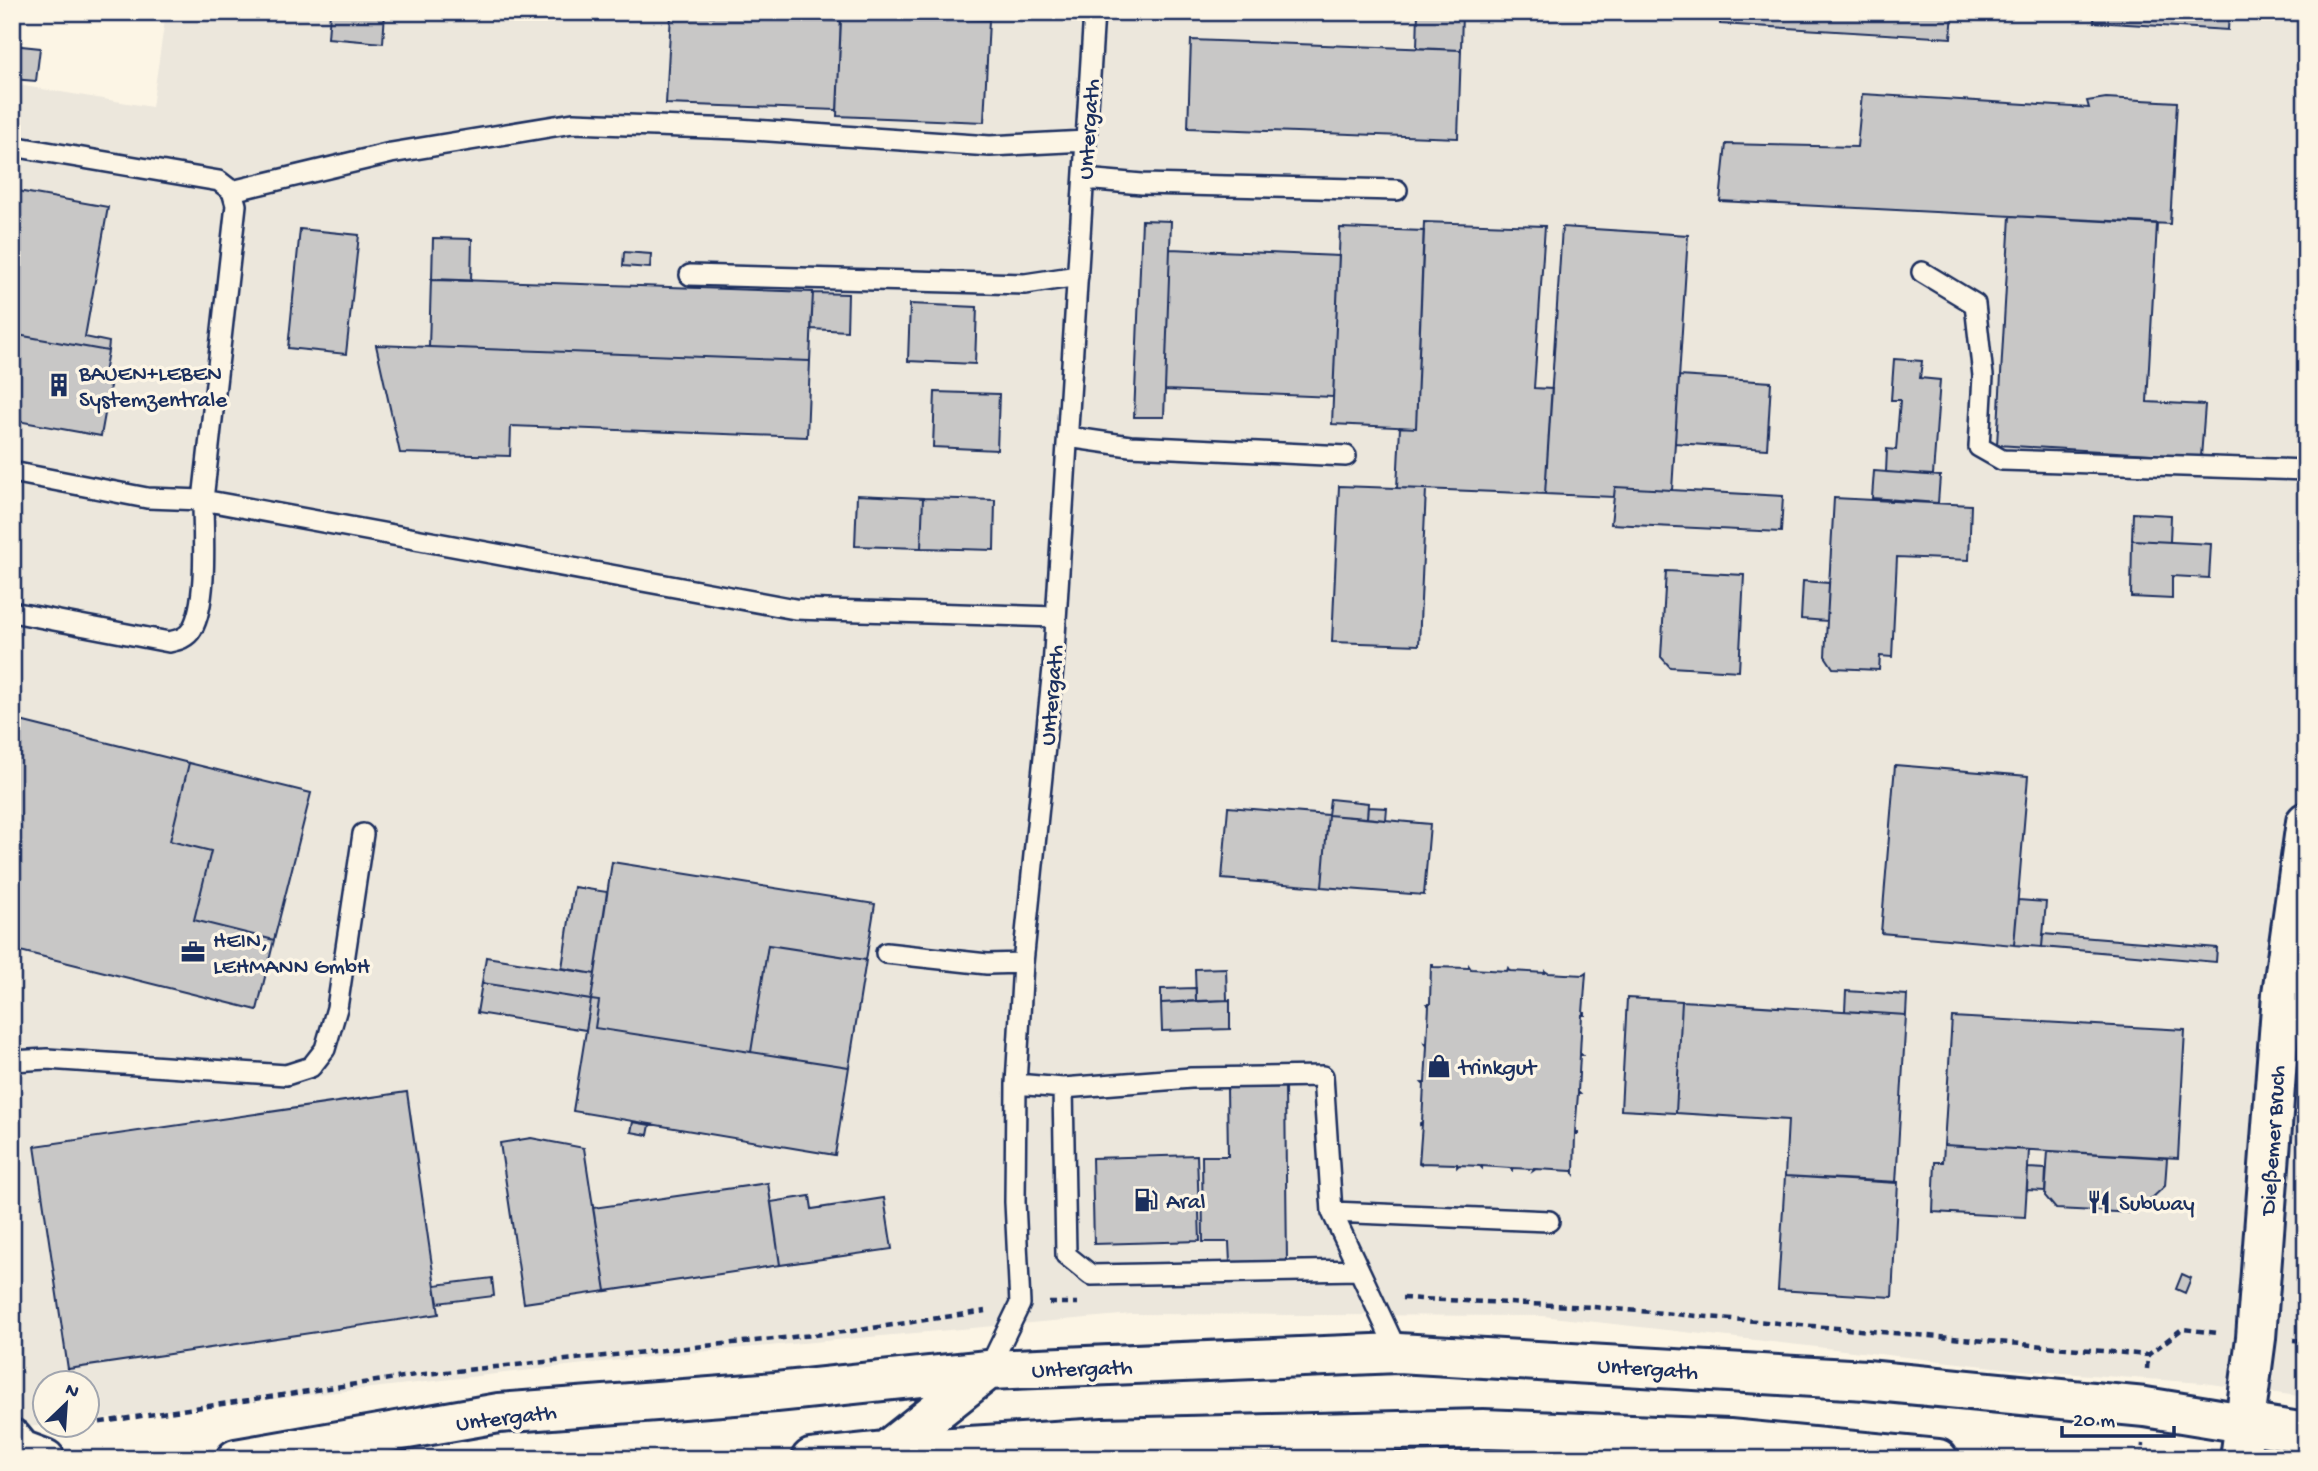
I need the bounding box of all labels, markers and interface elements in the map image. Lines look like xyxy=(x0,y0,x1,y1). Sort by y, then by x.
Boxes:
street label: Untergath xyxy=(1073,78,1107,181)
place label: BAUEN+LEBEN Systemzentrale xyxy=(78,362,228,415)
building icon: BAUEN+LEBEN Systemzentrale xyxy=(45,371,73,399)
street label: Untergath xyxy=(1036,644,1071,747)
place label: HEIN, LEHMANN GmbH xyxy=(213,929,371,982)
office icon: HEIN, LEHMANN GmbH xyxy=(179,938,207,966)
shop icon: trinkgut xyxy=(1425,1052,1453,1080)
place label: trinkgut xyxy=(1457,1056,1538,1083)
street label: Dießemer Bruch xyxy=(2256,1064,2293,1218)
fuel station icon: Aral xyxy=(1132,1186,1160,1214)
restaurant icon: Subway xyxy=(2085,1188,2113,1216)
place label: Aral xyxy=(1166,1190,1206,1217)
place label: Subway xyxy=(2119,1192,2195,1219)
street label: Untergath xyxy=(1596,1353,1699,1387)
street label: Untergath xyxy=(1031,1355,1133,1386)
north arrow xyxy=(32,1370,102,1440)
text: N xyxy=(61,1379,82,1405)
scale bar xyxy=(2062,1394,2174,1438)
street label: Untergath xyxy=(455,1400,558,1439)
text: 20 m xyxy=(2073,1410,2115,1435)

